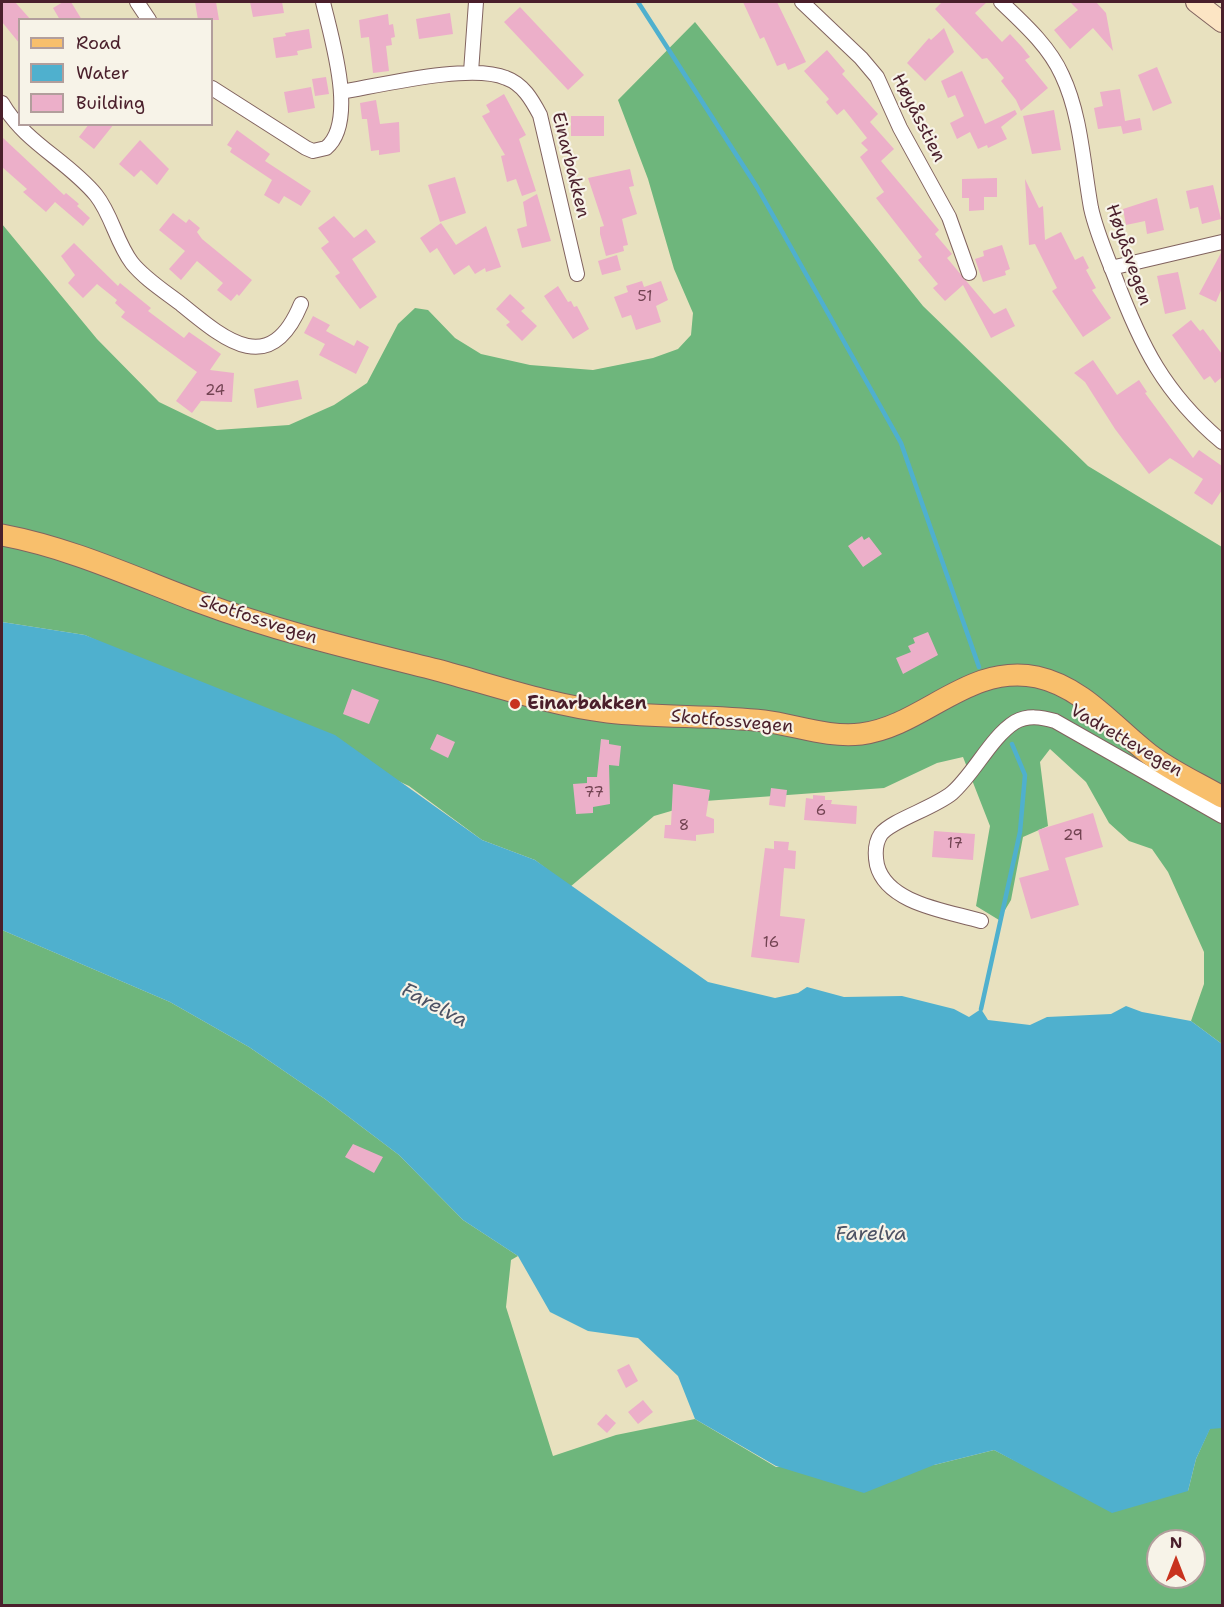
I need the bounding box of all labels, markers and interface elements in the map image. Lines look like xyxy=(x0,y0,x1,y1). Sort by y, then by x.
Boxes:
legend xyxy=(18,18,213,126)
text: Road xyxy=(76,31,121,55)
text: Water xyxy=(76,61,129,85)
street label: Høyåsstien xyxy=(887,70,949,166)
text: Building xyxy=(76,91,145,115)
street label: Einarbakken xyxy=(546,110,594,220)
street label: Høyåsvegen xyxy=(1101,202,1155,308)
house number: 51 xyxy=(638,288,652,306)
house number: 24 xyxy=(205,382,225,400)
street label: Skotfossvegen xyxy=(196,591,320,649)
place label: Einarbakken xyxy=(527,693,647,715)
marker: Einarbakken xyxy=(508,697,522,711)
street label: Vadrettevegen xyxy=(1066,700,1186,782)
street label: Skotfossvegen xyxy=(670,706,794,738)
house number: 77 xyxy=(584,784,604,802)
house number: 6 xyxy=(816,802,826,820)
house number: 8 xyxy=(679,817,689,835)
house number: 29 xyxy=(1063,827,1083,845)
house number: 17 xyxy=(947,835,963,853)
house number: 16 xyxy=(763,934,779,952)
water label: Farelva xyxy=(397,979,471,1033)
water label: Farelva xyxy=(835,1223,907,1247)
north arrow xyxy=(1146,1529,1206,1589)
text: N xyxy=(1170,1532,1182,1553)

